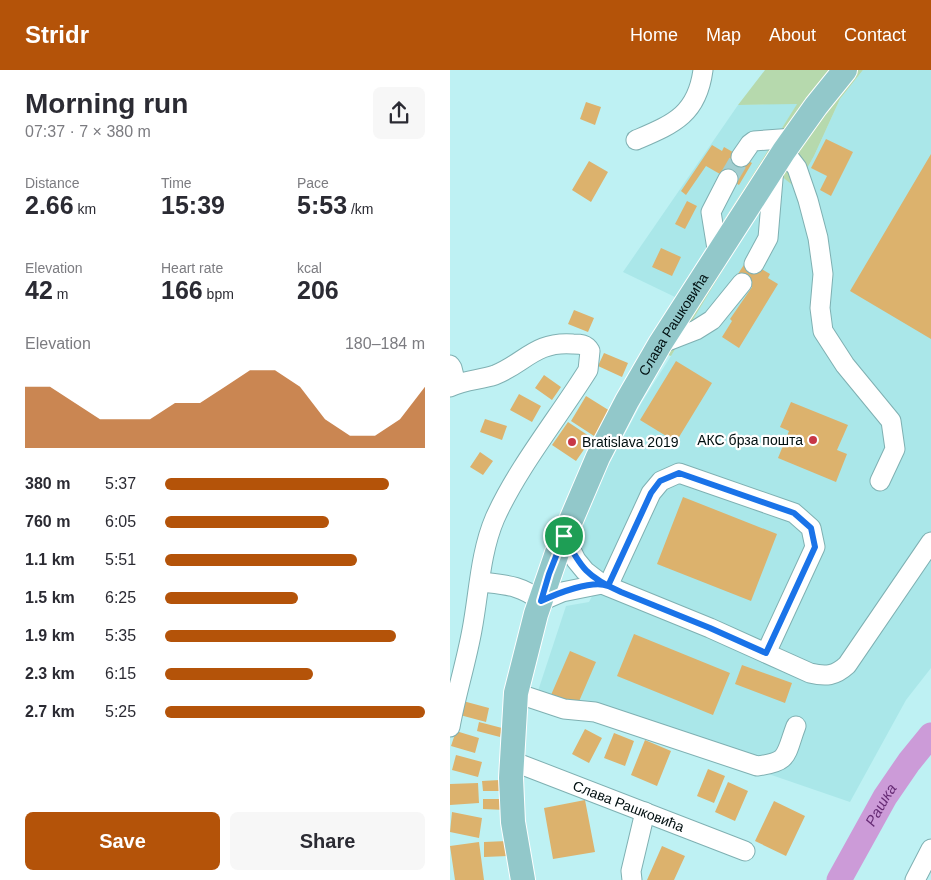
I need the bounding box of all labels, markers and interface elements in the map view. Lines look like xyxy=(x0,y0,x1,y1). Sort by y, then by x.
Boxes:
text: Stridr xyxy=(25,21,89,48)
text: Home xyxy=(630,25,678,45)
text: Map xyxy=(706,25,741,45)
text: About xyxy=(769,25,816,45)
text: Contact xyxy=(844,25,906,45)
button: share xyxy=(373,87,425,139)
text: Morning run xyxy=(25,88,188,119)
text: 07:37 · 7 × 380 m xyxy=(25,123,151,140)
text: Distance xyxy=(25,175,79,191)
text: Time xyxy=(161,175,192,191)
text: Pace xyxy=(297,175,329,191)
text: 2.66 xyxy=(25,191,74,219)
text: 15:39 xyxy=(161,191,225,219)
text: 5:53 xyxy=(297,191,347,219)
text: km xyxy=(74,201,96,217)
text: /km xyxy=(347,201,374,217)
text: Elevation xyxy=(25,260,83,276)
text: Heart rate xyxy=(161,260,223,276)
text: kcal xyxy=(297,260,322,276)
street label: Слава Рашковића xyxy=(635,270,711,379)
text: 42 xyxy=(25,276,53,304)
text: 166 xyxy=(161,276,203,304)
text: 206 xyxy=(297,276,339,304)
text: m xyxy=(53,286,68,302)
text: bpm xyxy=(203,286,234,302)
text: Elevation xyxy=(25,335,91,352)
text: 180–184 m xyxy=(345,335,425,352)
place label: АКС брза пошта xyxy=(697,432,803,448)
place label: Bratislava 2019 xyxy=(582,434,679,450)
marker: АКС брза пошта xyxy=(807,434,819,446)
marker: Bratislava 2019 xyxy=(566,436,578,448)
text: 380 m xyxy=(25,475,70,492)
text: 5:37 xyxy=(105,475,136,492)
text: 760 m xyxy=(25,513,70,530)
text: 6:05 xyxy=(105,513,136,530)
pin xyxy=(543,515,585,557)
icon: arrive xyxy=(550,522,578,550)
text: 1.1 km xyxy=(25,551,75,568)
text: 5:51 xyxy=(105,551,136,568)
text: 1.5 km xyxy=(25,589,75,606)
text: 6:25 xyxy=(105,589,136,606)
text: 1.9 km xyxy=(25,627,75,644)
text: 5:35 xyxy=(105,627,136,644)
text: 2.3 km xyxy=(25,665,75,682)
text: 6:15 xyxy=(105,665,136,682)
text: 2.7 km xyxy=(25,703,75,720)
text: 5:25 xyxy=(105,703,136,720)
street label: Слава Рашковића xyxy=(571,777,687,835)
water label: Рашка xyxy=(862,780,900,829)
button: Save xyxy=(25,812,220,870)
button: Share xyxy=(230,812,425,870)

